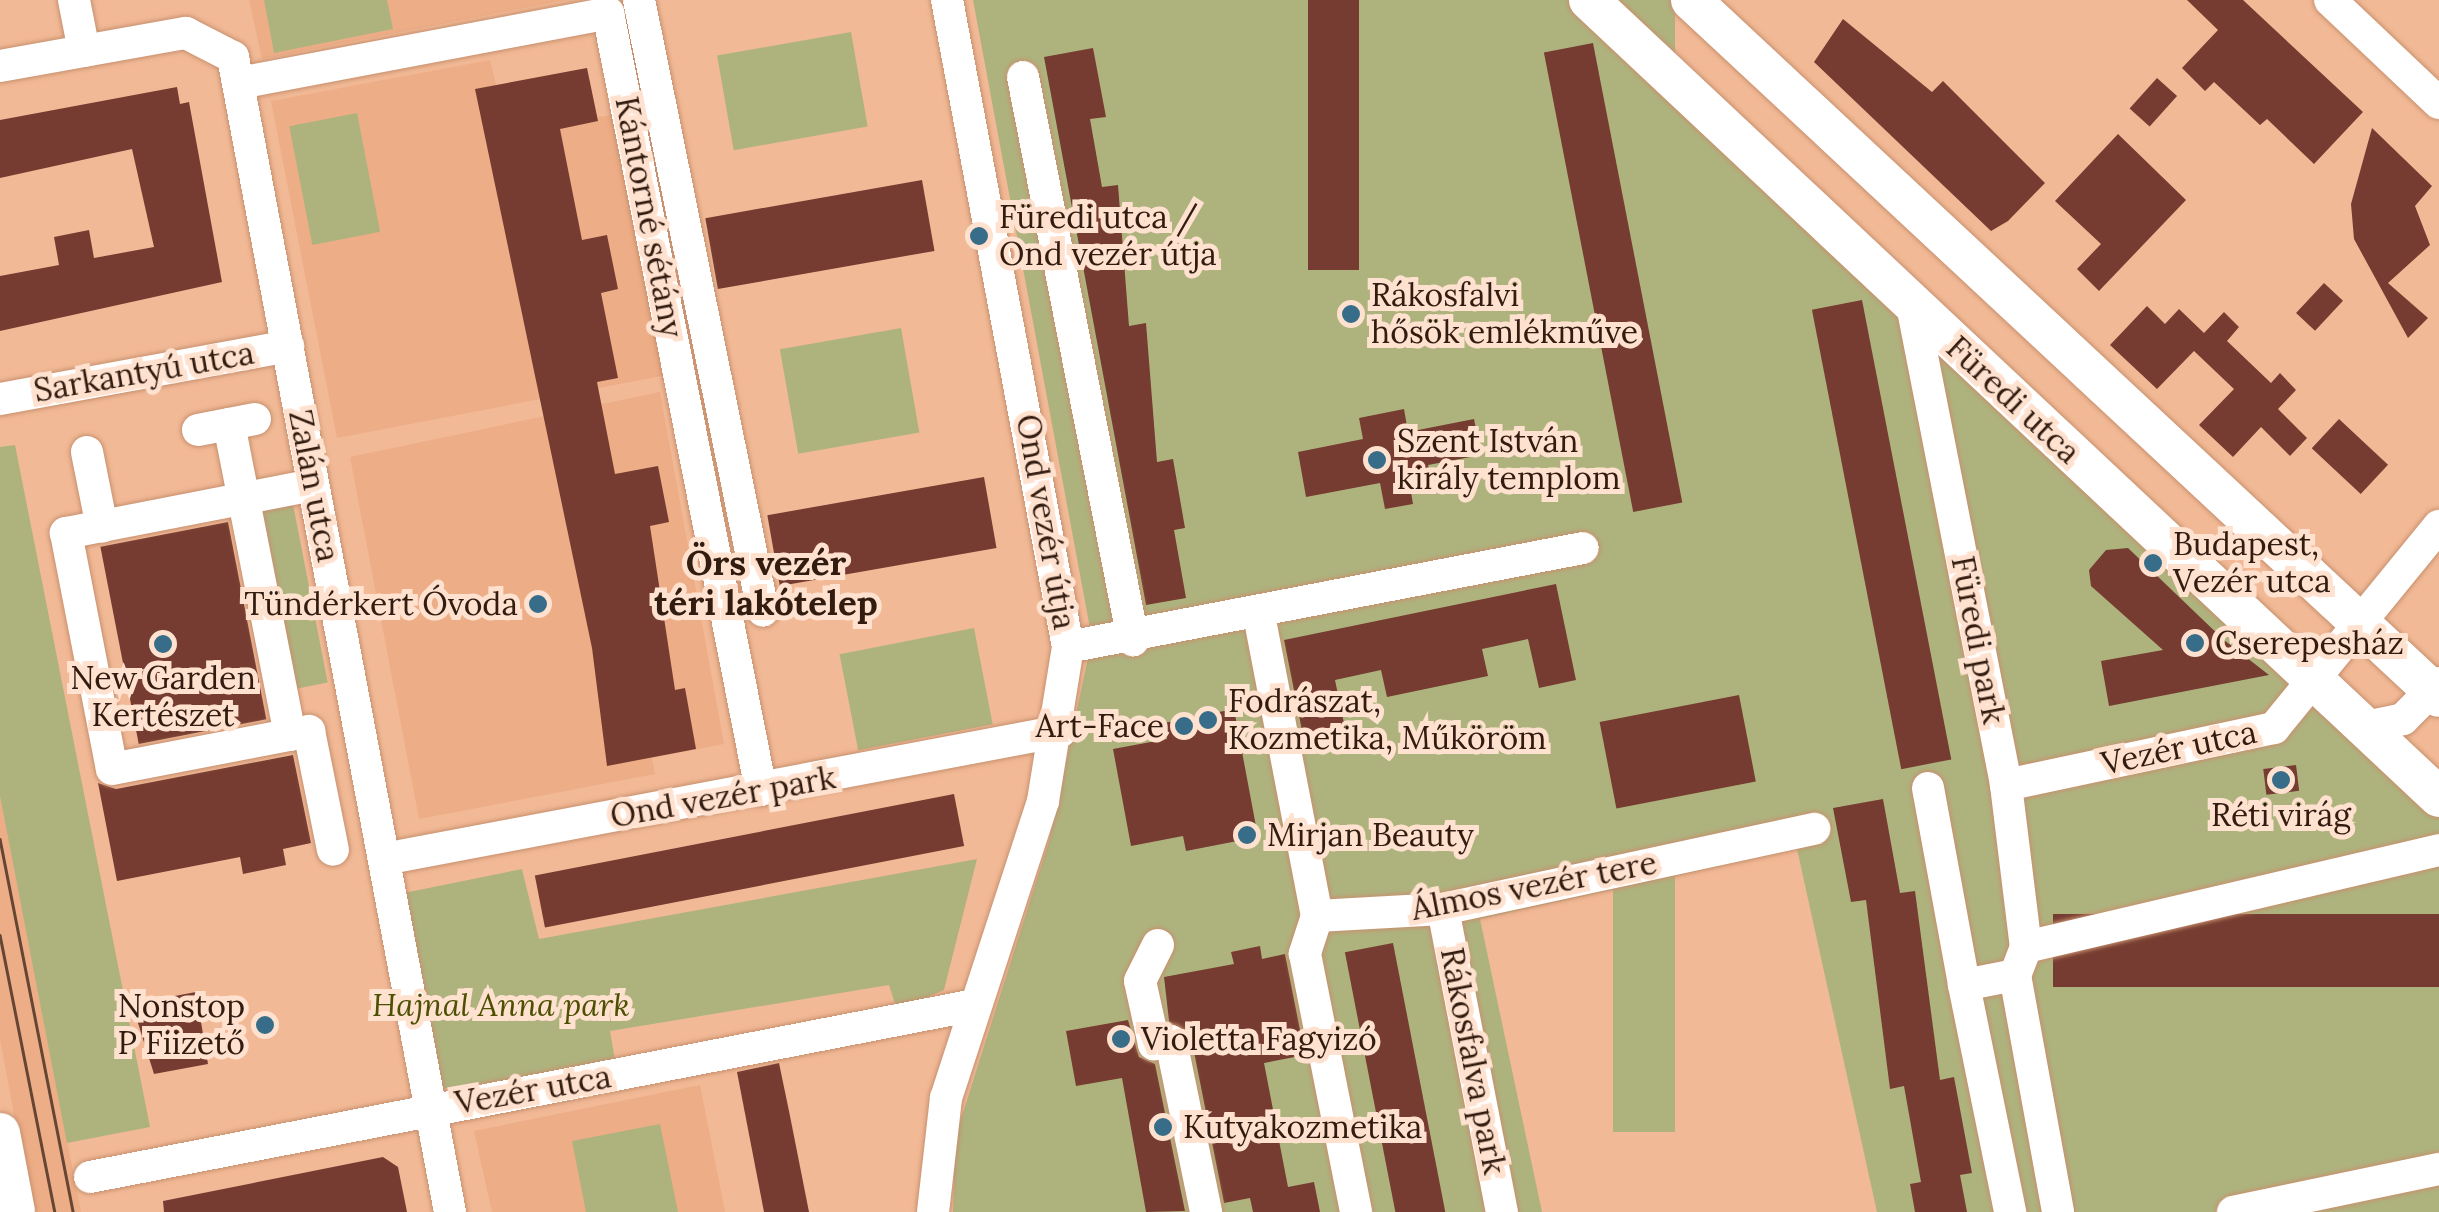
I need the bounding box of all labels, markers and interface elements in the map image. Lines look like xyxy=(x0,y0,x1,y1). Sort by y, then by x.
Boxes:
street label: Kántorné sétány xyxy=(607,93,691,341)
place label: Füredi utca / Ond vezér útja xyxy=(999,199,1217,274)
marker: Füredi utca / Ond vezér útja xyxy=(968,225,990,247)
place label: Rákosfalvi hősök emlékműve xyxy=(1371,277,1638,352)
marker: Rákosfalvi hősök emlékműve xyxy=(1340,303,1362,325)
street label: Füredi utca xyxy=(1938,328,2088,472)
street label: Sarkantyú utca xyxy=(31,334,257,410)
street label: Zalán utca xyxy=(280,407,348,565)
street label: Ond vezér útja xyxy=(1008,411,1084,633)
place label: Szent István király templom xyxy=(1397,423,1621,498)
marker: Szent István király templom xyxy=(1366,449,1388,471)
place label: Budapest, Vezér utca xyxy=(2173,526,2331,601)
district label: Örs vezér téri lakótelep xyxy=(654,542,878,624)
marker: Budapest, Vezér utca xyxy=(2142,552,2164,574)
street label: Füredi park xyxy=(1943,553,2013,727)
place label: Tündérkert Óvoda xyxy=(244,585,518,623)
marker: Tündérkert Óvoda xyxy=(527,593,549,615)
place label: Cserepesház xyxy=(2215,624,2404,662)
marker: Cserepesház xyxy=(2184,632,2206,654)
marker: New Garden Kertészet xyxy=(152,633,174,655)
place label: New Garden Kertészet xyxy=(70,660,256,735)
place label: Fodrászat, Kozmetika, Műköröm xyxy=(1228,683,1547,758)
place label: Art-Face xyxy=(1035,707,1164,745)
marker: Fodrászat, Kozmetika, Műköröm xyxy=(1197,709,1219,731)
street label: Vezér utca xyxy=(2098,713,2260,783)
marker: Art-Face xyxy=(1173,715,1195,737)
street label: Ond vezér park xyxy=(607,758,839,836)
marker: Réti virág xyxy=(2270,769,2292,791)
place label: Réti virág xyxy=(2211,796,2351,834)
place label: Mirjan Beauty xyxy=(1267,816,1474,854)
marker: Mirjan Beauty xyxy=(1236,824,1258,846)
street label: Álmos vezér tere xyxy=(1408,843,1660,929)
street label: Rákosfalva park xyxy=(1432,944,1514,1178)
park label: Hajnal Anna park xyxy=(372,986,630,1024)
place label: Nonstop P Fiizető xyxy=(117,988,245,1063)
marker: Nonstop P Fiizető xyxy=(254,1014,276,1036)
place label: Violetta Fagyizó xyxy=(1141,1020,1377,1058)
marker: Violetta Fagyizó xyxy=(1110,1028,1132,1050)
street label: Vezér utca xyxy=(452,1057,614,1123)
place label: Kutyakozmetika xyxy=(1183,1108,1422,1146)
marker: Kutyakozmetika xyxy=(1152,1116,1174,1138)

